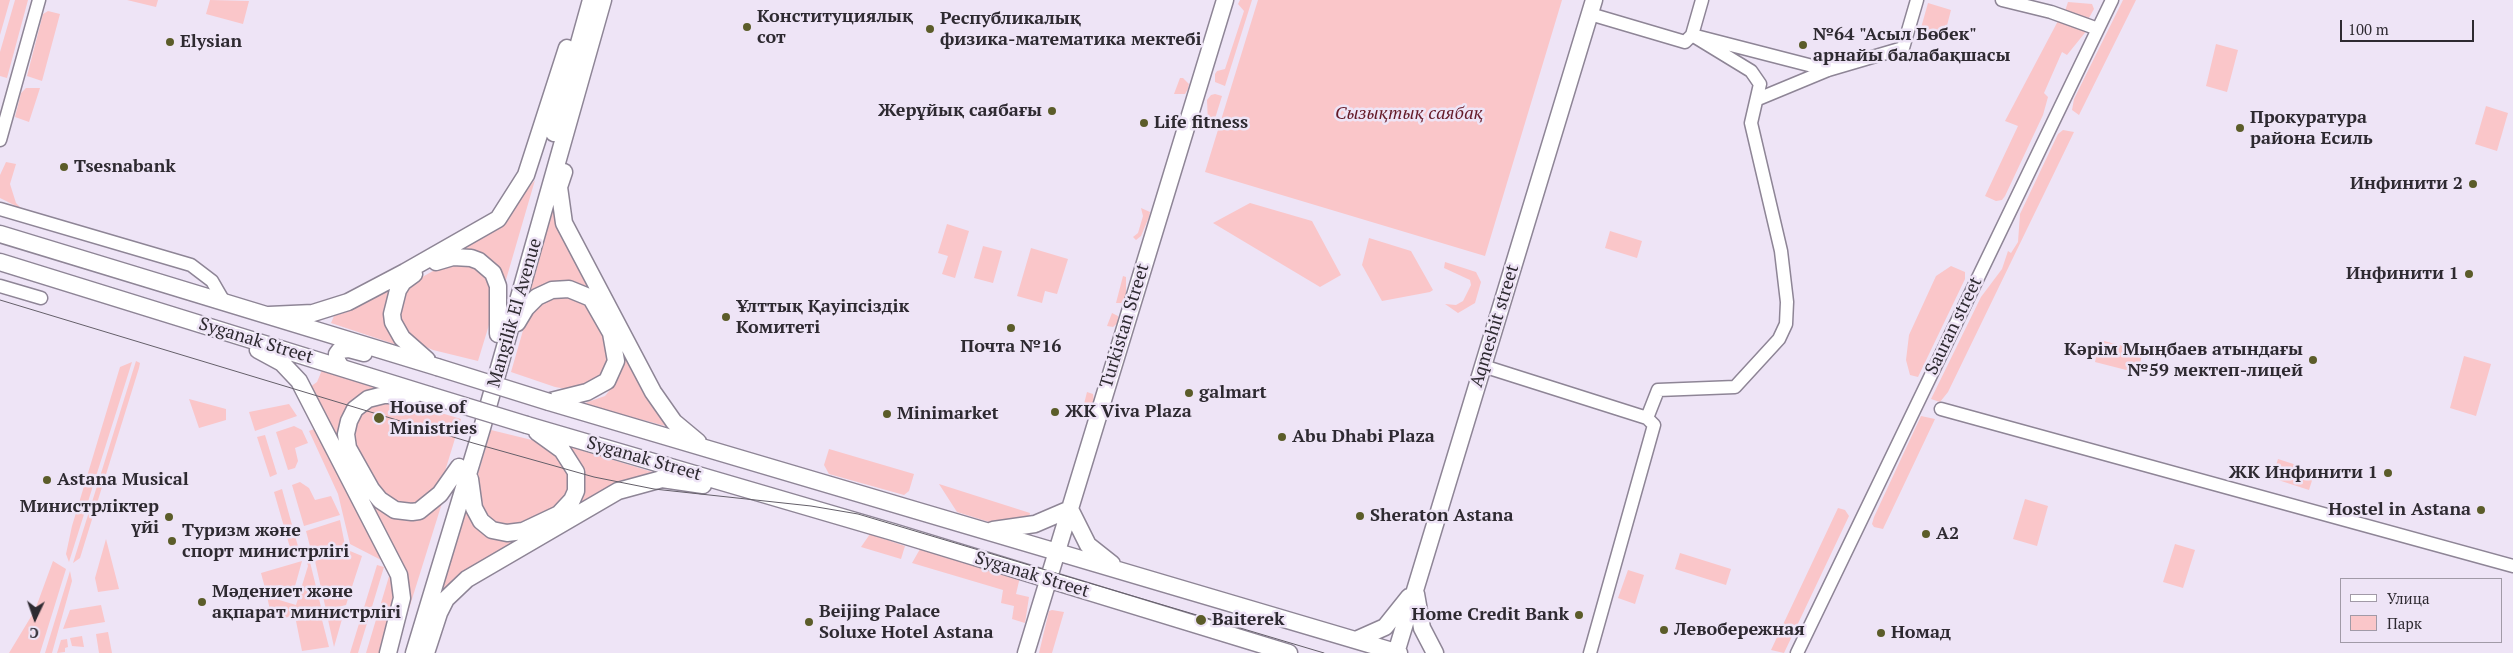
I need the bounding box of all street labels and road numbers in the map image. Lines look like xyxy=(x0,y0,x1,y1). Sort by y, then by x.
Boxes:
street label: Mangilik El Avenue xyxy=(483,236,547,390)
street label: Turkistan Street xyxy=(1096,261,1154,391)
street label: Aqmeshit street xyxy=(1466,262,1524,390)
street label: Sauran street xyxy=(1921,273,1987,379)
street label: Syganak Street xyxy=(196,313,316,369)
street label: Syganak Street xyxy=(584,432,704,486)
street label: Syganak Street xyxy=(972,547,1092,603)

